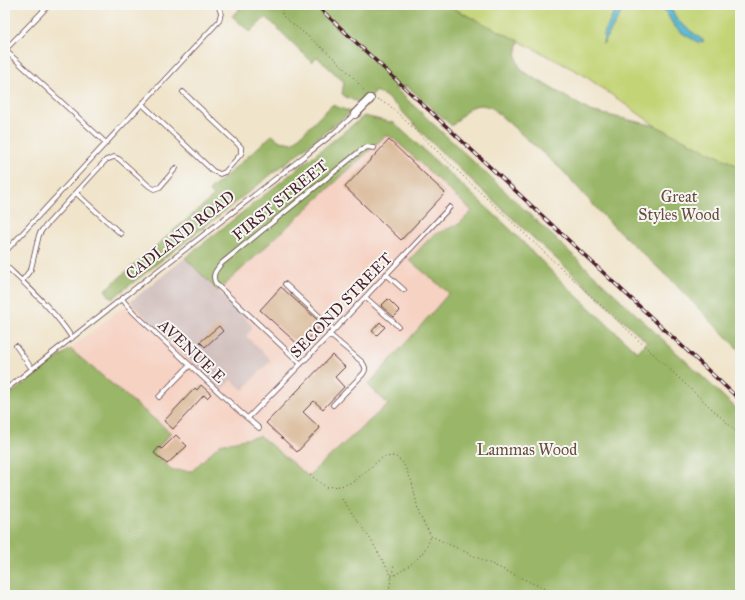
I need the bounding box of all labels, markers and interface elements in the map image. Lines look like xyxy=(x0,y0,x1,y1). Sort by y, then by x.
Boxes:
street label: FIRST STREET xyxy=(228,156,332,244)
street label: CADLAND ROAD xyxy=(122,187,238,283)
park label: Great Styles Wood xyxy=(638,187,720,224)
street label: SECOND STREET xyxy=(286,249,396,361)
street label: AVENUE E xyxy=(154,314,229,387)
park label: Lammas Wood xyxy=(477,440,577,459)

